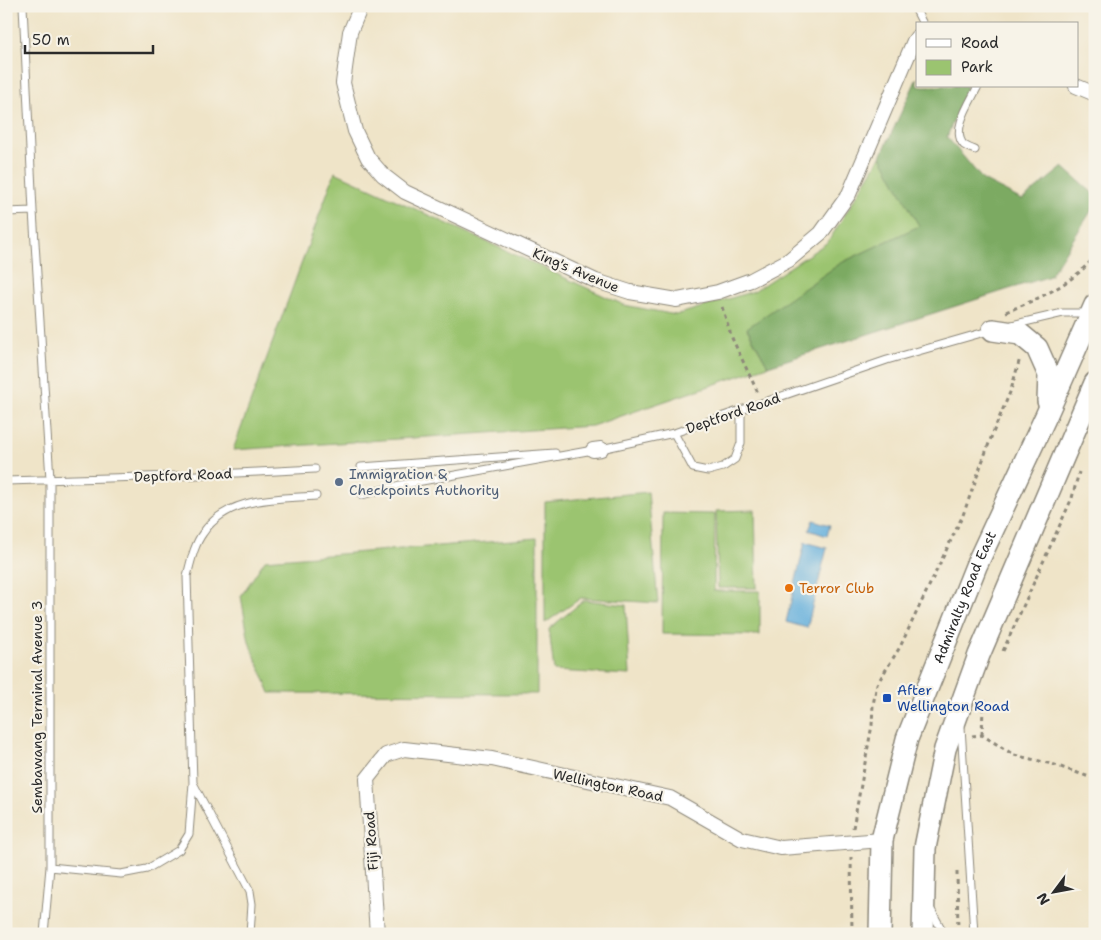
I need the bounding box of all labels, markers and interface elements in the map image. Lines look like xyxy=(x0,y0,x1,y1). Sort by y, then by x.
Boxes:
scale bar xyxy=(25,22,152,54)
legend xyxy=(916,22,1078,88)
text: 50 m xyxy=(32,30,70,50)
text: Road xyxy=(961,33,999,53)
text: Park xyxy=(961,57,993,77)
street label: King's Avenue xyxy=(530,244,622,296)
street label: Deptford Road xyxy=(684,388,783,438)
street label: Deptford Road xyxy=(133,464,233,486)
place label: Immigration & Checkpoints Authority xyxy=(349,465,499,499)
marker: Immigration & Checkpoints Authority xyxy=(333,476,345,488)
street label: Admiralty Road East xyxy=(929,528,1000,666)
place label: Terror Club xyxy=(799,579,874,597)
marker: Terror Club xyxy=(783,582,795,594)
street label: Sembawang Terminal Avenue 3 xyxy=(28,601,46,814)
place label: After Wellington Road xyxy=(897,681,1009,715)
marker: After Wellington Road xyxy=(881,692,893,704)
street label: Wellington Road xyxy=(551,765,665,806)
street label: Fiji Road xyxy=(360,811,382,871)
north arrow xyxy=(1028,868,1078,918)
text: N xyxy=(1032,889,1054,908)

